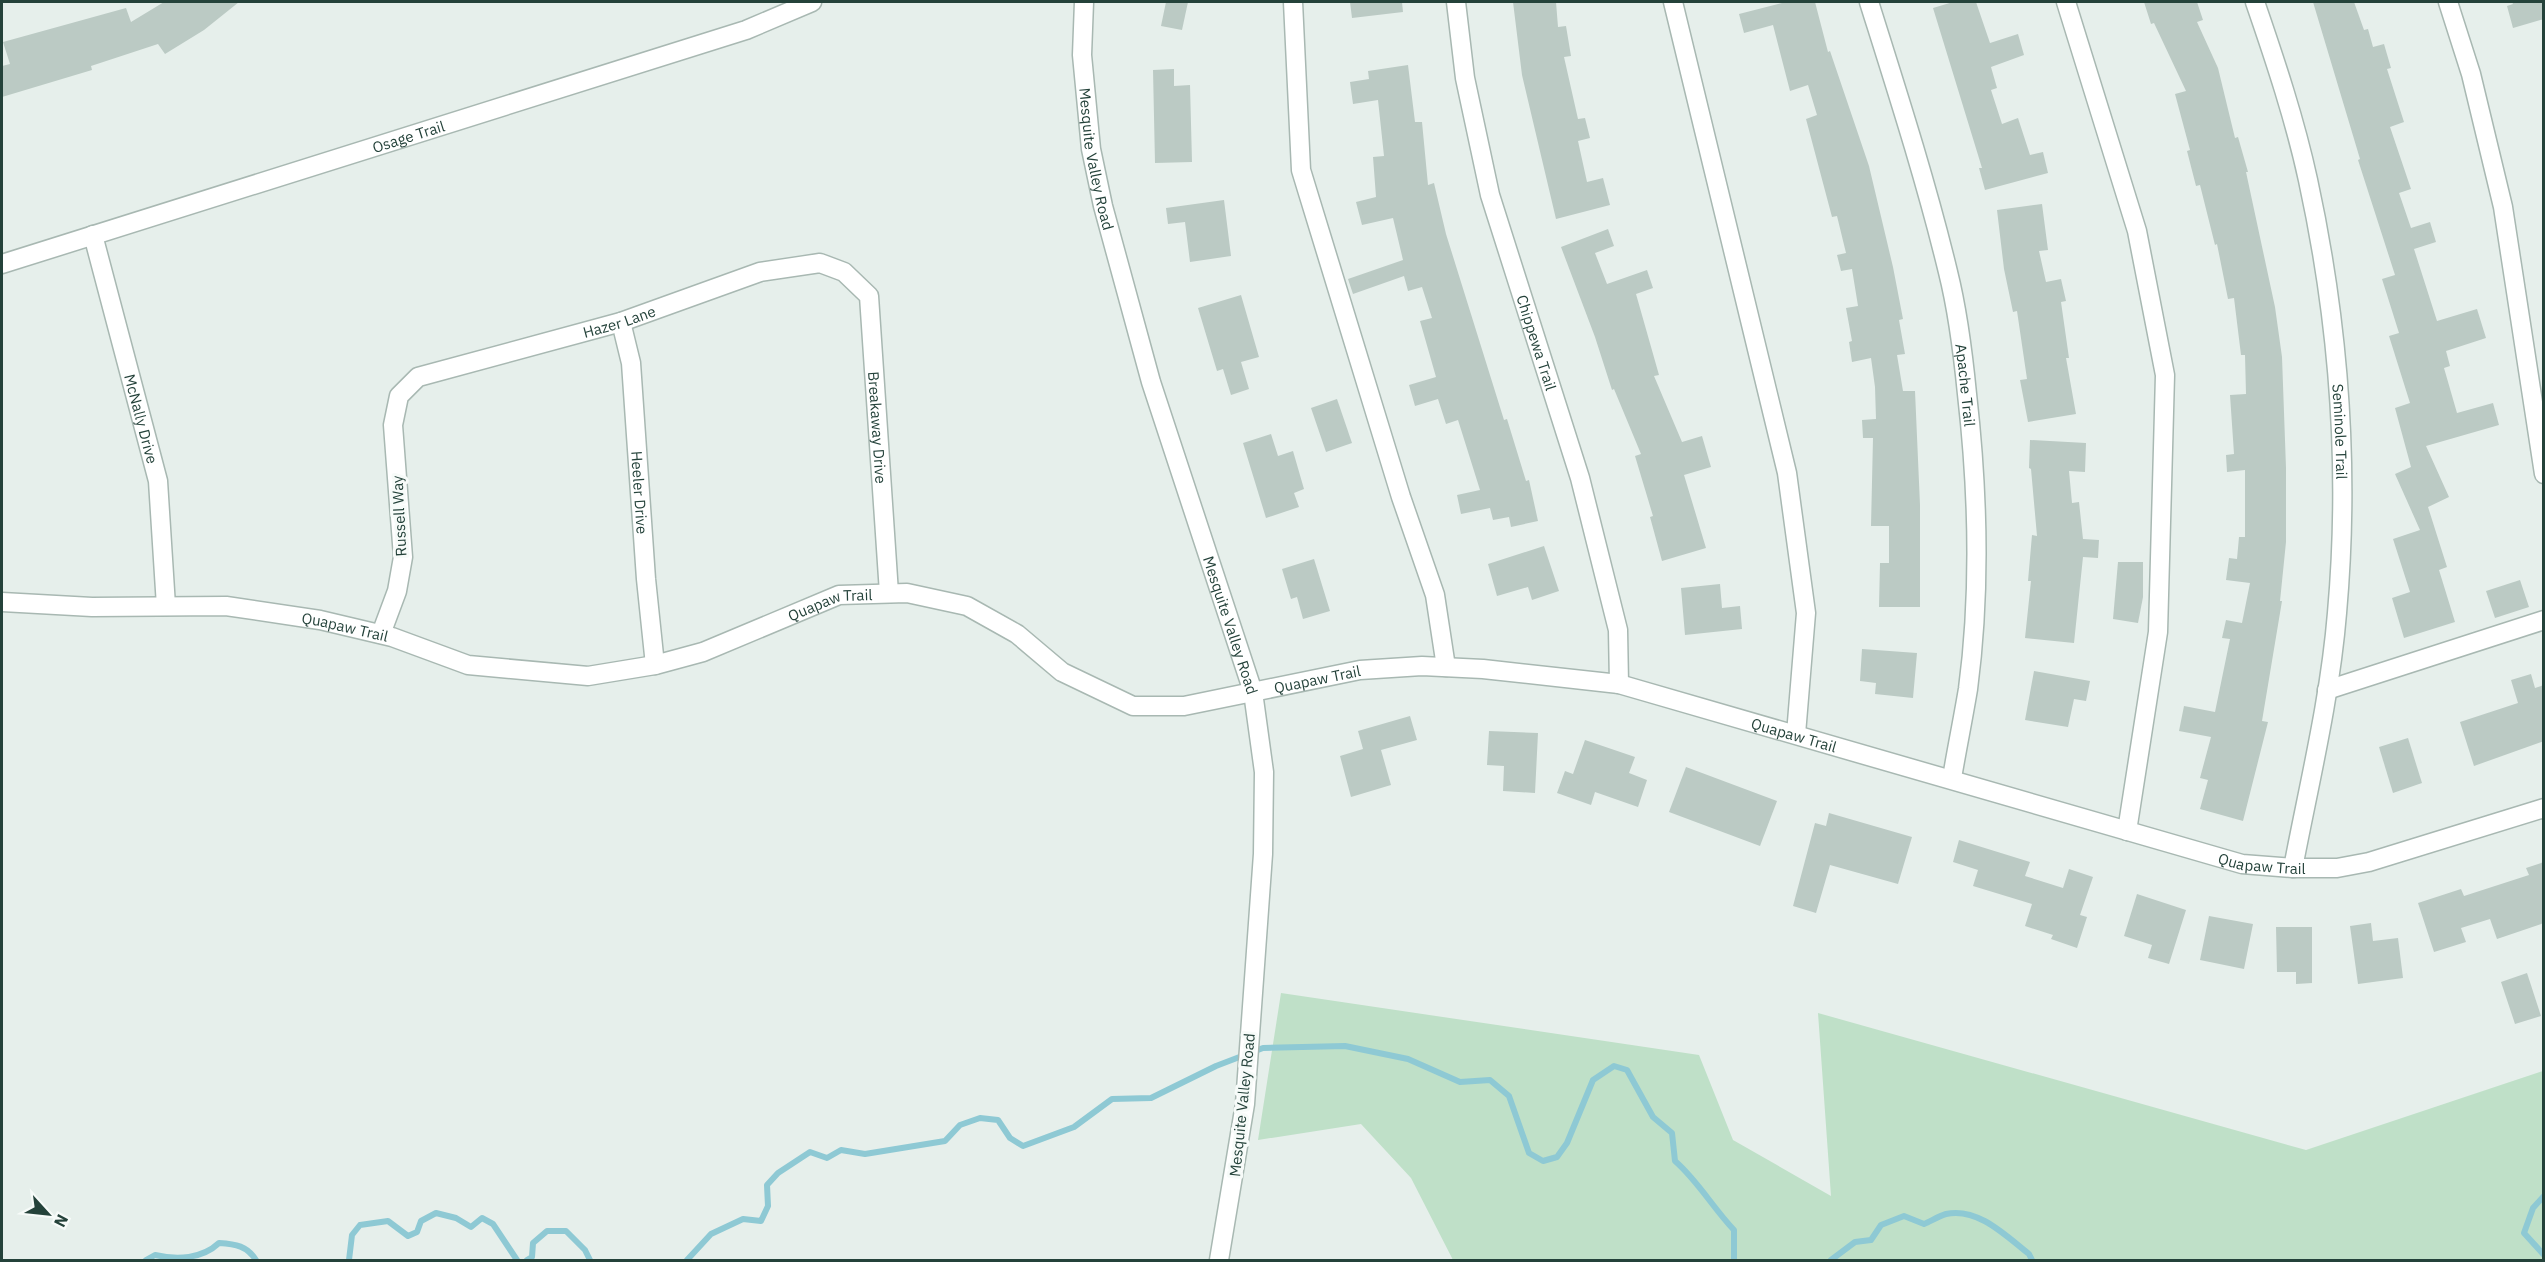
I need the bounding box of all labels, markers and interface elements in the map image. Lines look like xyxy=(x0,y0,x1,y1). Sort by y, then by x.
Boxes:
street label: Mesquite Valley Road xyxy=(1076,87,1119,232)
street label: Osage Trail xyxy=(370,116,447,156)
street label: Chippewa Trail xyxy=(1513,292,1561,393)
street label: Hazer Lane xyxy=(581,301,658,341)
street label: Apache Trail xyxy=(1952,342,1980,427)
street label: Breakaway Drive xyxy=(865,371,891,484)
street label: McNally Drive xyxy=(121,372,163,466)
street label: Seminole Trail xyxy=(2329,383,2352,480)
street label: Heeler Drive xyxy=(628,450,652,535)
street label: Russell Way xyxy=(387,474,411,557)
street label: Mesquite Valley Road xyxy=(1199,554,1263,697)
street label: Quapaw Trail xyxy=(785,585,873,625)
street label: Quapaw Trail xyxy=(301,608,390,645)
street label: Quapaw Trail xyxy=(1272,661,1362,697)
street label: Quapaw Trail xyxy=(1749,713,1839,756)
street label: Quapaw Trail xyxy=(2216,848,2306,878)
street label: Mesquite Valley Road xyxy=(1225,1032,1259,1178)
north arrow xyxy=(18,1184,78,1244)
text: N xyxy=(50,1211,73,1231)

